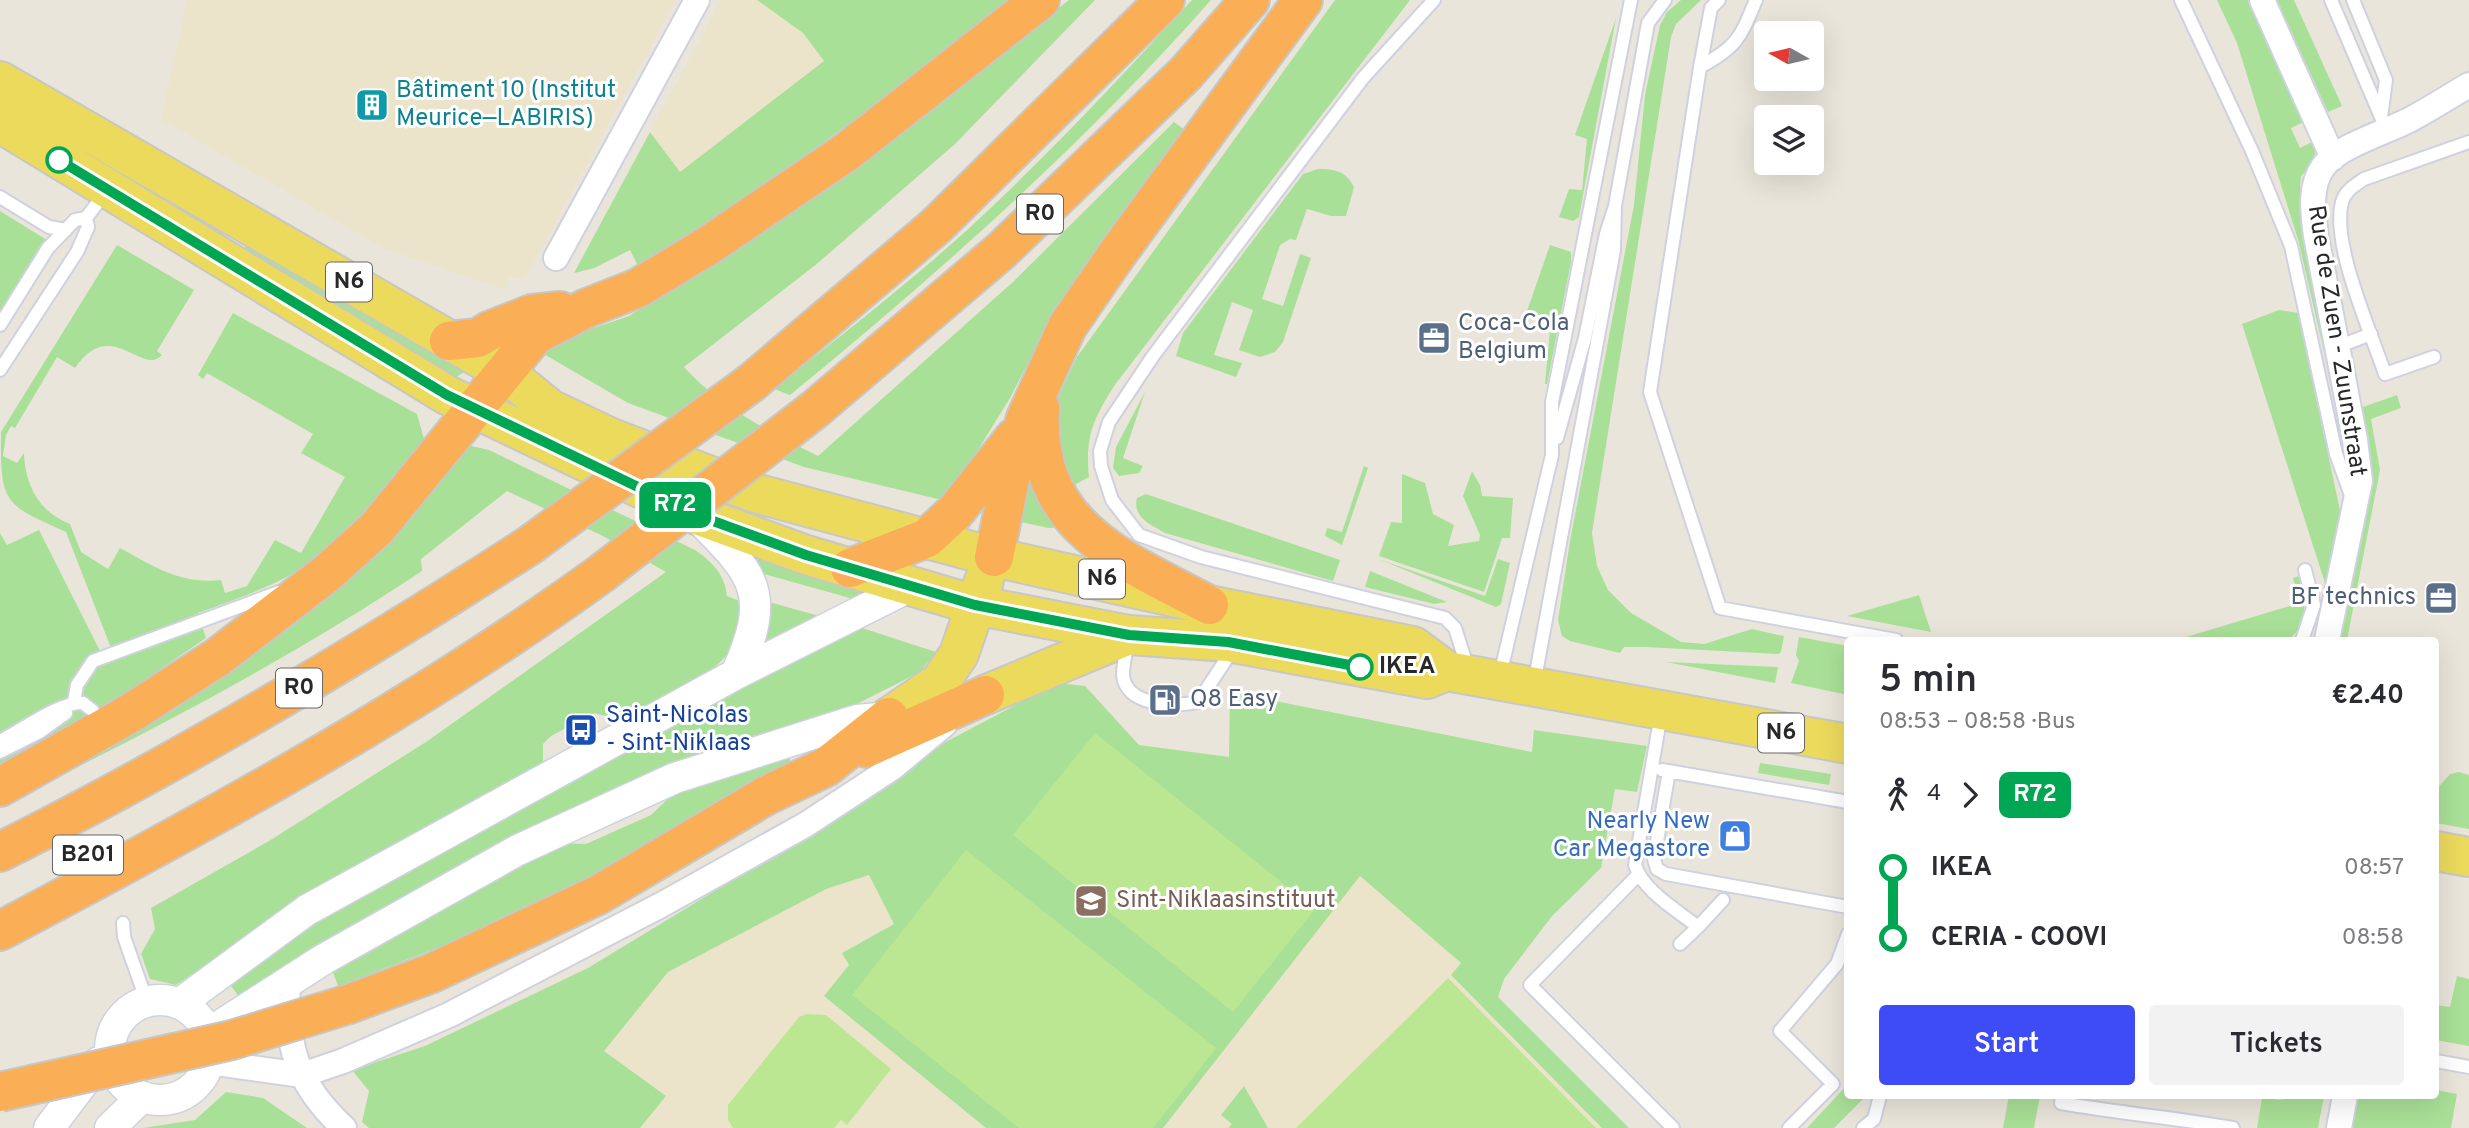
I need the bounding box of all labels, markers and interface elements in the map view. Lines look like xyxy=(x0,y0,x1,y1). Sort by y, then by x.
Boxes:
north arrow xyxy=(1754,21,1824,91)
map controls xyxy=(1754,21,1824,175)
place label: Bâtiment 10 (Institut Meurice—LABIRIS) xyxy=(396,76,616,134)
building icon: Bâtiment 10 (Institut Meurice—LABIRIS) xyxy=(353,86,391,124)
button: layers xyxy=(1754,105,1824,175)
unlabelled marker xyxy=(46,147,72,173)
road number: R0 xyxy=(1017,195,1063,234)
street label: Rue de Zuen - Zuunstraat xyxy=(2300,203,2372,479)
road number: N6 xyxy=(326,262,372,302)
place label: Coca-Cola Belgium xyxy=(1458,309,1569,367)
office icon: Coca-Cola Belgium xyxy=(1415,319,1453,357)
line badge: R72 xyxy=(635,482,715,528)
text: R72 xyxy=(653,490,697,520)
road number: N6 xyxy=(1079,559,1125,598)
office icon: BF technics xyxy=(2422,579,2460,617)
place label: BF technics xyxy=(2291,583,2416,613)
place label: IKEA xyxy=(1379,652,1435,682)
marker: IKEA xyxy=(1347,654,1373,680)
text: 5 min xyxy=(1879,657,1977,706)
road number: R0 xyxy=(276,668,322,708)
text: €2.40 xyxy=(2331,680,2404,713)
fuel station icon: Q8 Easy xyxy=(1146,681,1184,719)
place label: Q8 Easy xyxy=(1190,685,1278,715)
place label: Saint-Nicolas - Sint-Niklaas xyxy=(606,701,751,759)
text: 08:53 – 08:58 · Bus xyxy=(1879,708,2076,737)
bus stop icon: Saint-Nicolas - Sint-Niklaas xyxy=(562,711,600,749)
road number: N6 xyxy=(1758,713,1804,752)
icon: walk xyxy=(1879,776,1917,814)
icon: forward xyxy=(1951,776,1989,814)
text: 4 xyxy=(1927,780,1941,809)
text: R72 xyxy=(2013,780,2057,810)
place label: Nearly New Car Megastore xyxy=(1553,807,1710,865)
shop icon: Nearly New Car Megastore xyxy=(1716,817,1754,855)
road number: B201 xyxy=(53,835,123,874)
text: IKEA xyxy=(1931,852,1992,885)
text: 08:57 xyxy=(2344,854,2404,883)
school or university icon: Sint-Niklaasinstituut xyxy=(1072,882,1110,920)
place label: Sint-Niklaasinstituut xyxy=(1116,886,1336,916)
text: CERIA - COOVI xyxy=(1931,922,2107,955)
text: 08:58 xyxy=(2342,924,2404,953)
button: Start xyxy=(1879,1005,2135,1085)
button: Tickets xyxy=(2149,1005,2404,1085)

